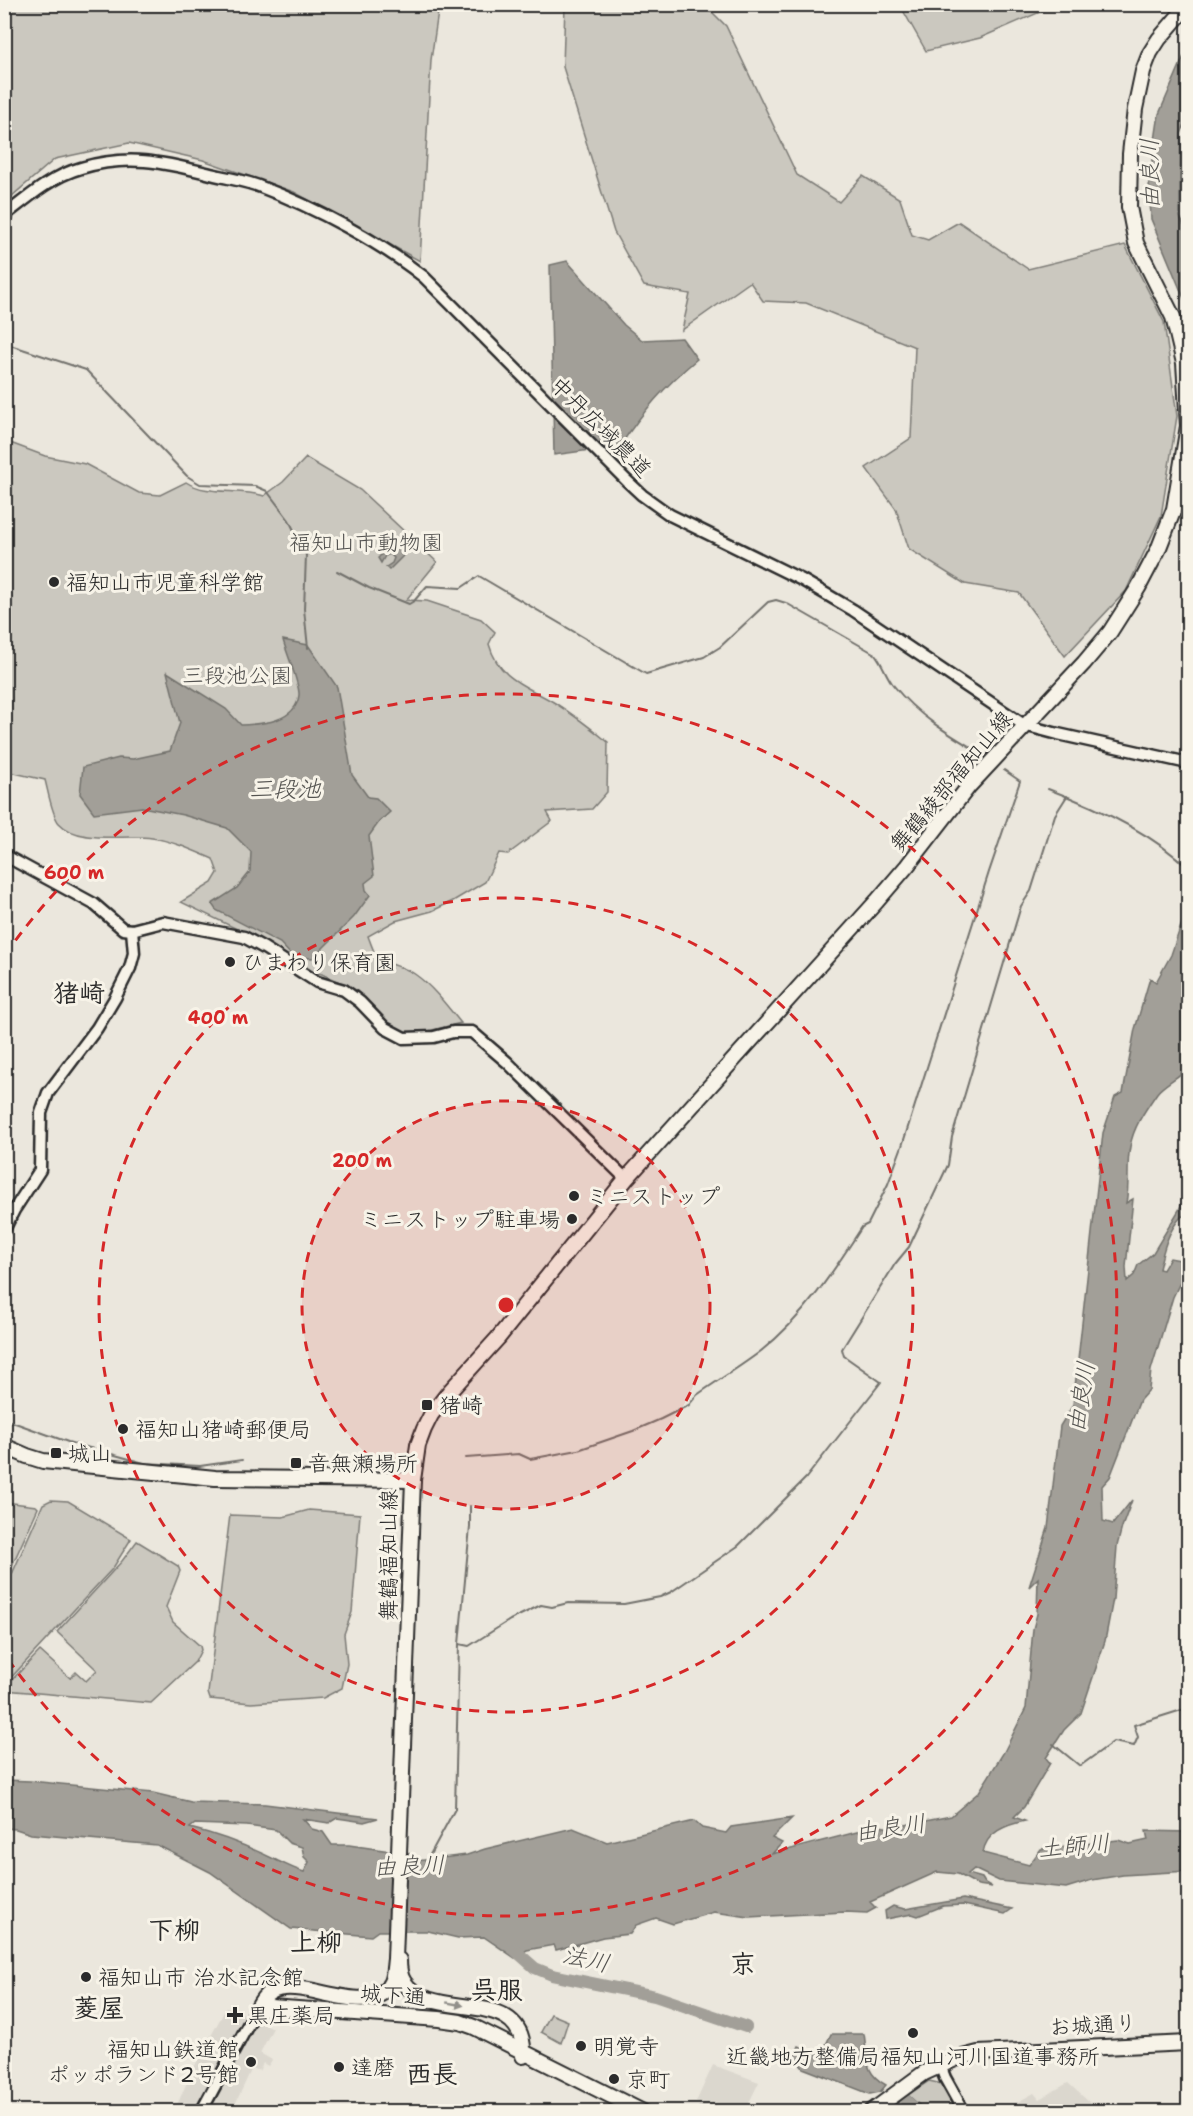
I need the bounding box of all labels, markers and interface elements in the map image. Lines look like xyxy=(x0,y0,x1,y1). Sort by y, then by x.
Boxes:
water label: 由良川 xyxy=(1133,138,1167,210)
street label: 中丹広域農道 xyxy=(544,370,658,484)
park label: 福知山市動物園 xyxy=(289,528,443,557)
place label: 福知山市児童科学館 xyxy=(66,568,264,597)
marker: 福知山市児童科学館 xyxy=(47,575,61,589)
park label: 三段池公園 xyxy=(182,661,292,690)
street label: 舞鶴綾部福知山線 xyxy=(883,704,1019,858)
water label: 三段池 xyxy=(249,773,322,805)
text: 600 m xyxy=(44,861,105,885)
place label: ひまわり保育園 xyxy=(242,948,396,977)
marker: ひまわり保育園 xyxy=(223,955,237,969)
district label: 猪崎 xyxy=(53,975,105,1010)
text: 400 m xyxy=(188,1006,249,1030)
text: 200 m xyxy=(332,1149,393,1173)
place label: ミニストップ xyxy=(586,1182,720,1211)
marker: ミニストップ xyxy=(567,1189,581,1203)
place label: ミニストップ駐車場 xyxy=(360,1205,560,1234)
marker: ミニストップ駐車場 xyxy=(565,1212,579,1226)
centre of rings xyxy=(496,1295,516,1315)
water label: 由良川 xyxy=(1060,1359,1102,1435)
place label: 猪崎 xyxy=(439,1391,483,1420)
marker: 猪崎 xyxy=(420,1398,434,1412)
place label: 福知山猪崎郵便局 xyxy=(135,1415,311,1444)
marker: 福知山猪崎郵便局 xyxy=(116,1422,130,1436)
place label: 城山 xyxy=(68,1439,112,1468)
marker: 城山 xyxy=(49,1446,63,1460)
place label: 音無瀬場所 xyxy=(308,1449,418,1478)
marker: 音無瀬場所 xyxy=(289,1456,303,1470)
street label: 舞鶴福知山線 xyxy=(374,1489,403,1621)
water label: 由良川 xyxy=(852,1807,928,1849)
water label: 土師川 xyxy=(1037,1827,1111,1865)
water label: 由良川 xyxy=(372,1849,446,1883)
district label: 下柳 xyxy=(148,1912,200,1947)
district label: 上柳 xyxy=(290,1924,342,1959)
water label: 法川 xyxy=(559,1938,613,1980)
district label: 京 xyxy=(730,1946,756,1981)
place label: 福知山市 治水記念館 xyxy=(98,1963,304,1992)
marker: 福知山市 治水記念館 xyxy=(79,1970,93,1984)
district label: 呉服 xyxy=(471,1972,523,2007)
street label: 城下通 xyxy=(359,1978,427,2012)
district label: 菱屋 xyxy=(73,1990,125,2025)
one-way arrow xyxy=(445,2000,464,2009)
place label: 黒庄薬局 xyxy=(247,2001,335,2030)
marker: 黒庄薬局 xyxy=(228,2008,242,2022)
street label: お城通り xyxy=(1048,2008,1138,2042)
marker: 近畿地方整備局福知山河川国道事務所 xyxy=(906,2026,920,2040)
place label: 明覚寺 xyxy=(593,2032,659,2061)
place label: 福知山鉄道館 ポッポランド2号館 xyxy=(48,2035,239,2089)
marker: 明覚寺 xyxy=(574,2039,588,2053)
place label: 近畿地方整備局福知山河川国道事務所 xyxy=(726,2042,1100,2071)
place label: 達磨 xyxy=(351,2053,395,2082)
marker: 福知山鉄道館 ポッポランド2号館 xyxy=(244,2055,258,2069)
district label: 西長 xyxy=(406,2056,458,2091)
marker: 達磨 xyxy=(332,2060,346,2074)
place label: 京町 xyxy=(626,2065,670,2094)
marker: 京町 xyxy=(607,2072,621,2086)

